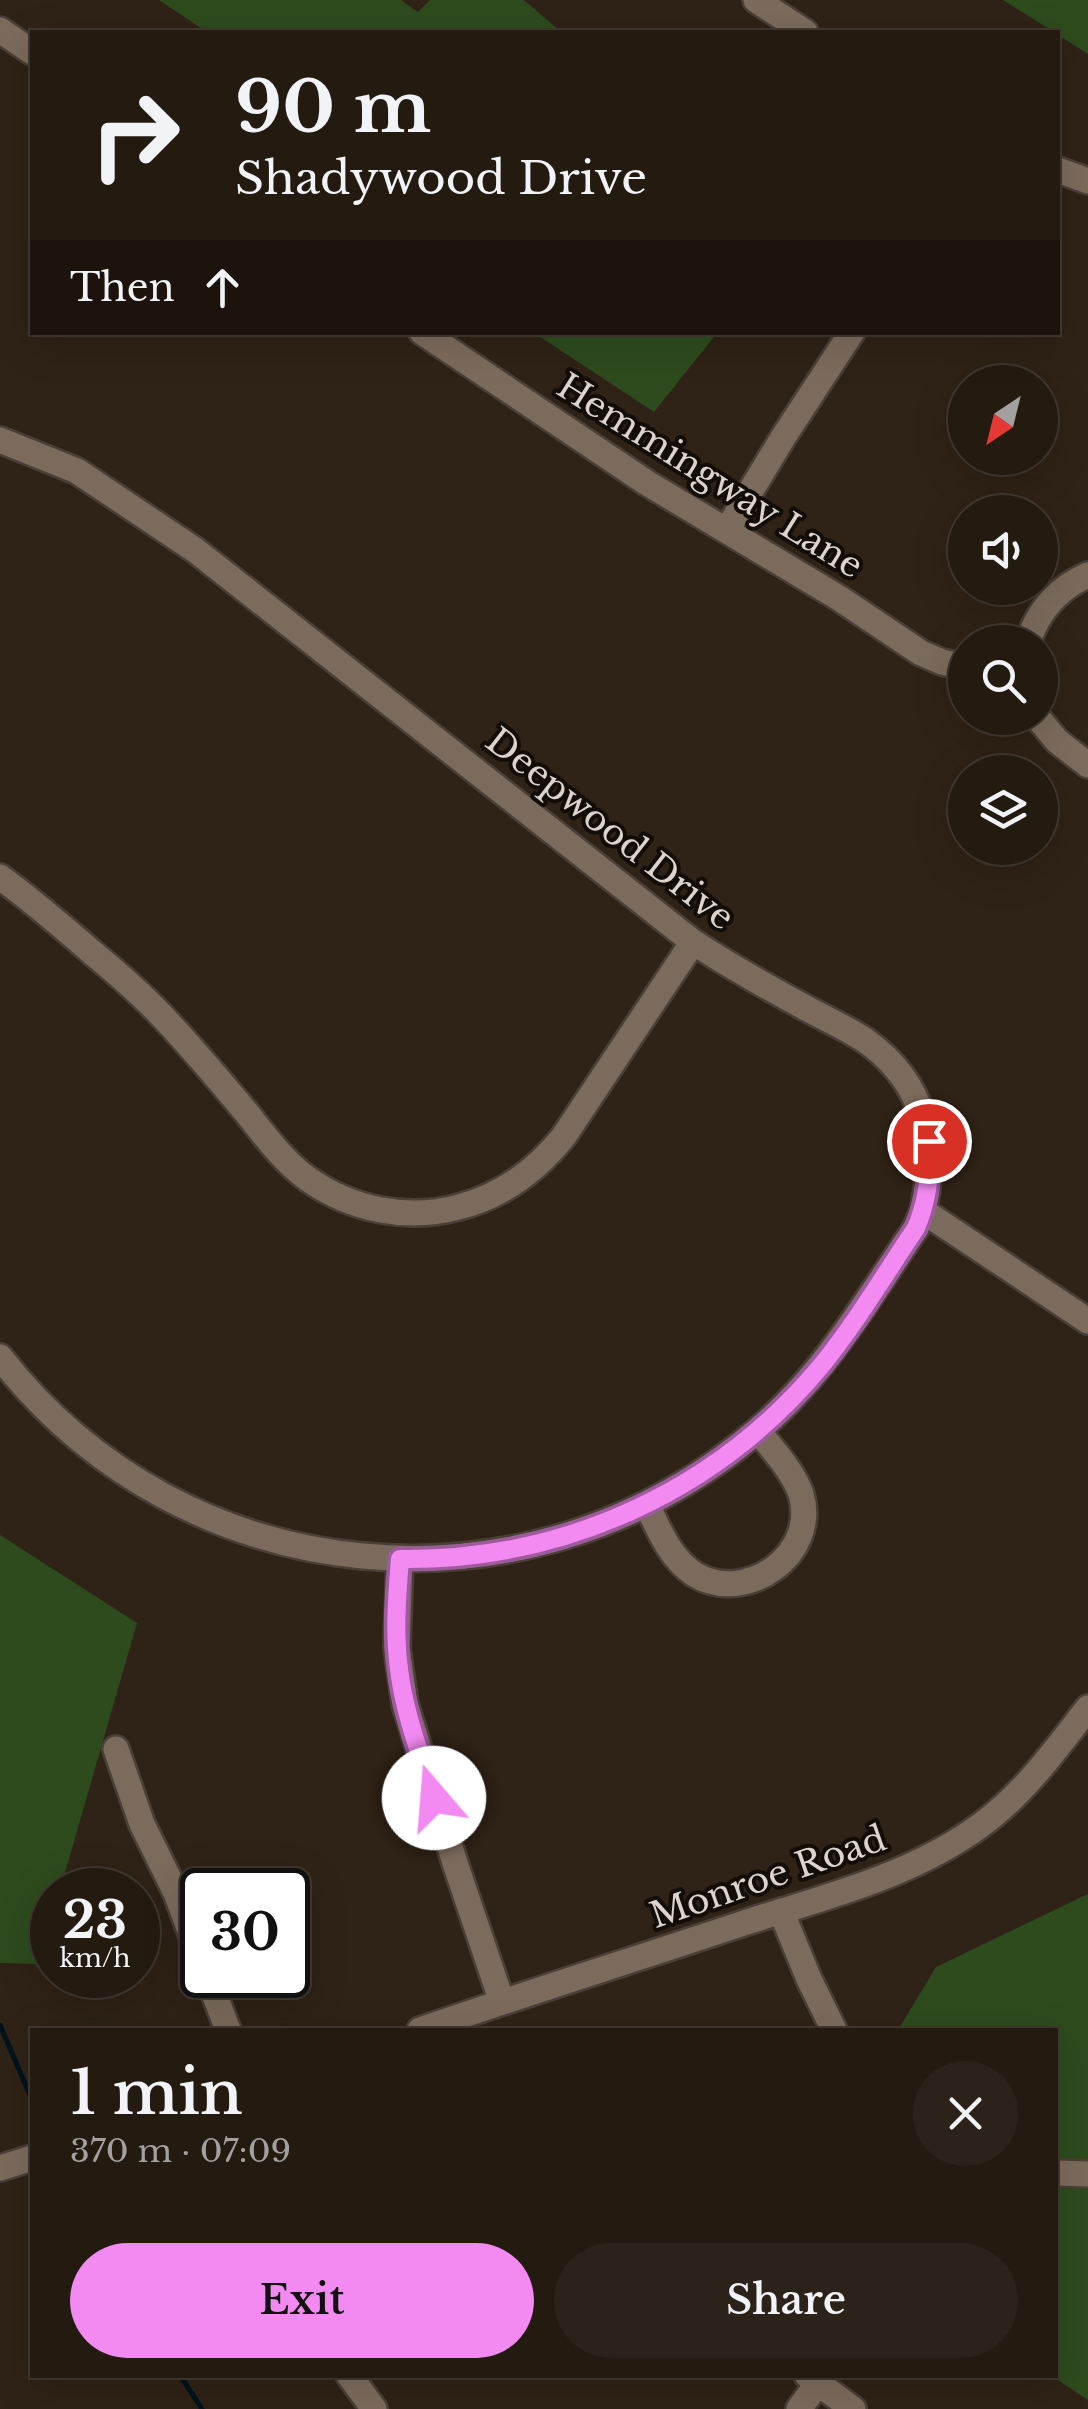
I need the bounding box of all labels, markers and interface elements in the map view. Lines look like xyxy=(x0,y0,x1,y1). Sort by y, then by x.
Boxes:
text: 90 m xyxy=(235,64,431,151)
icon: right xyxy=(70,70,200,200)
text: Shadywood Drive xyxy=(235,150,647,206)
icon: ahead xyxy=(195,260,250,315)
text: Then xyxy=(70,264,175,311)
street label: Hemmingway Lane xyxy=(550,364,871,587)
north arrow xyxy=(948,365,1058,475)
map controls xyxy=(948,365,1058,865)
button: sound xyxy=(948,495,1058,605)
button: search xyxy=(948,625,1058,735)
street label: Deepwood Drive xyxy=(478,718,743,939)
button: layers xyxy=(948,755,1058,865)
pin xyxy=(887,1099,972,1184)
icon: arrive xyxy=(902,1114,957,1169)
position arrow xyxy=(382,1746,486,1850)
street label: Monroe Road xyxy=(644,1816,891,1937)
speed limit sign: 30 xyxy=(180,1868,310,1998)
text: 23 xyxy=(63,1889,127,1952)
text: km/h xyxy=(60,1943,130,1974)
text: 1 min xyxy=(70,2056,243,2130)
button: close xyxy=(913,2061,1018,2166)
text: 370 m · 07:09 xyxy=(70,2131,291,2171)
button: Exit xyxy=(70,2243,534,2358)
button: Share xyxy=(554,2243,1018,2358)

